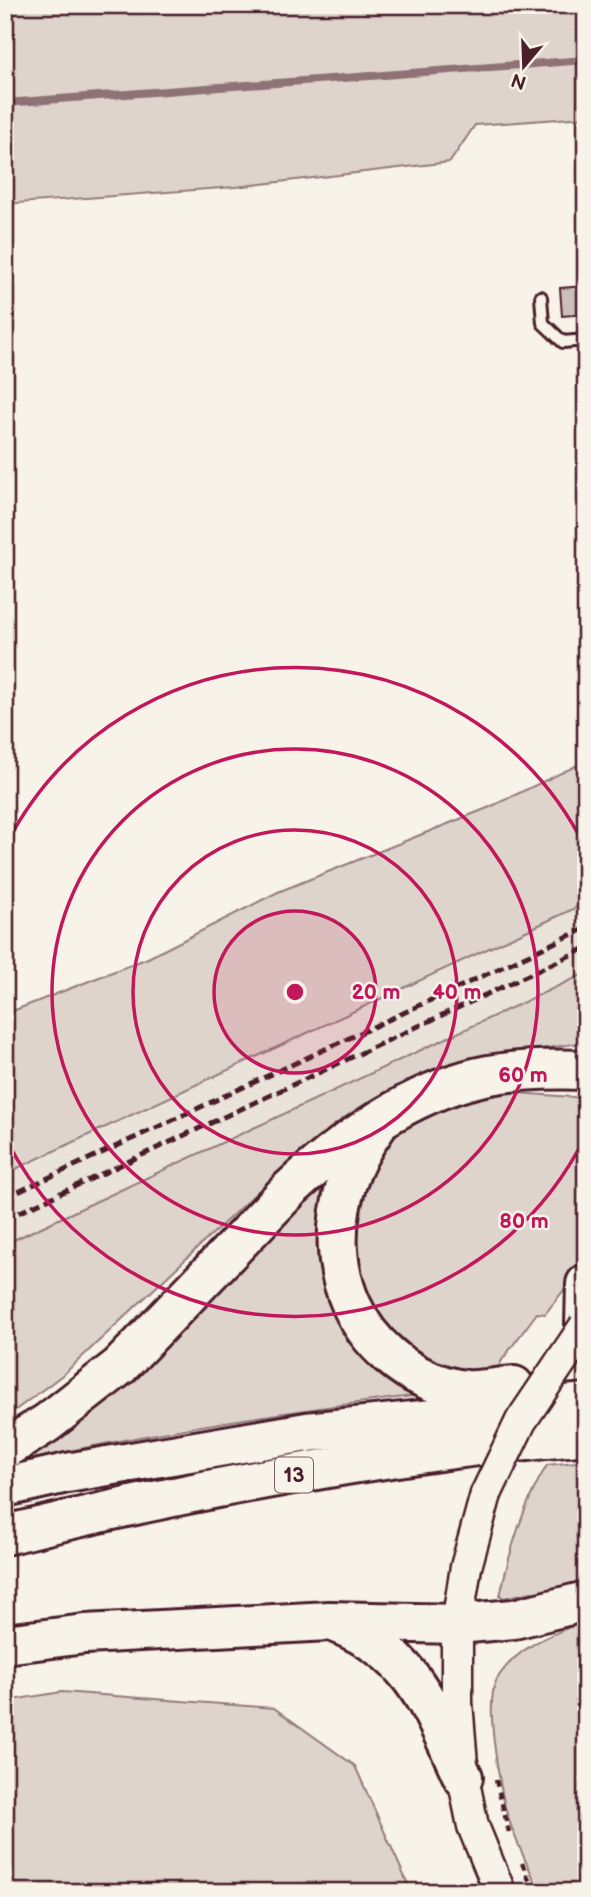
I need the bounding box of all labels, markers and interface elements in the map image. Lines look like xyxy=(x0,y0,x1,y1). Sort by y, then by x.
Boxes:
north arrow xyxy=(490,32,560,102)
text: N xyxy=(508,67,529,94)
centre of rings xyxy=(283,980,307,1004)
text: 20 m xyxy=(352,980,400,1005)
text: 40 m xyxy=(432,980,482,1005)
text: 60 m xyxy=(498,1063,548,1088)
text: 80 m xyxy=(499,1209,549,1234)
road number: 13 xyxy=(275,1458,313,1492)

